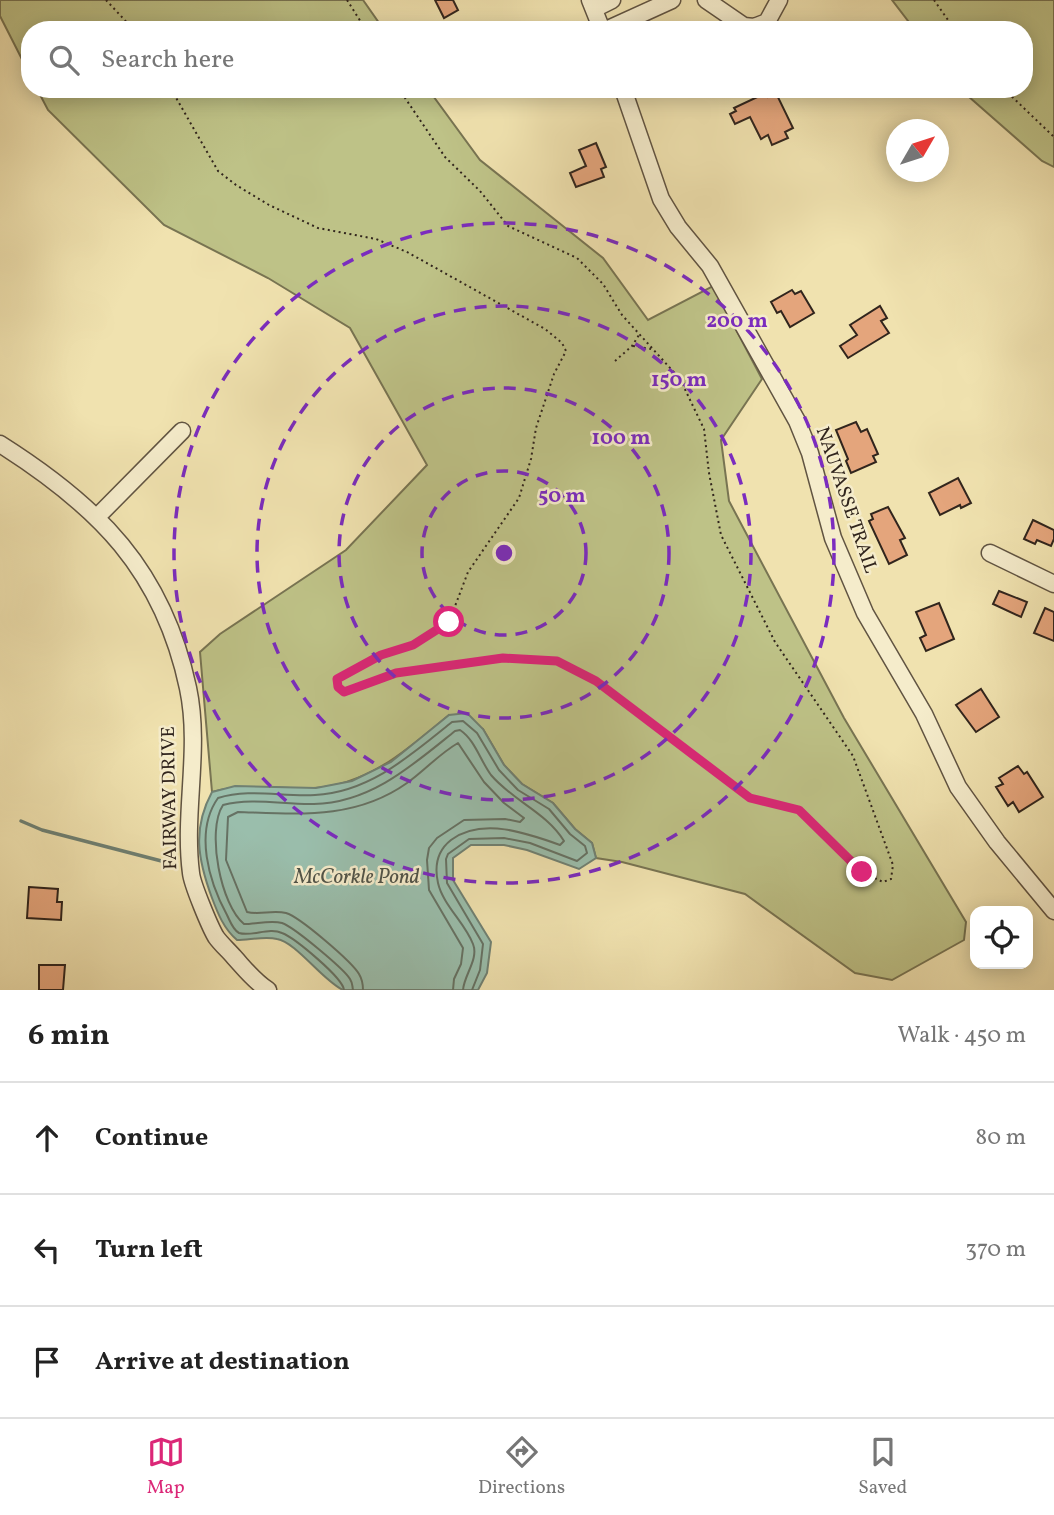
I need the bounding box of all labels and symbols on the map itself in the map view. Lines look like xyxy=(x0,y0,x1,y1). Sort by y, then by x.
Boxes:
north arrow xyxy=(886,119,949,182)
text: 200 m xyxy=(706,307,768,336)
text: 150 m xyxy=(651,366,707,395)
street label: NAUVASSE TRAIL xyxy=(809,423,883,577)
text: 100 m xyxy=(591,424,651,453)
text: 50 m xyxy=(538,482,586,511)
centre of rings xyxy=(492,541,516,565)
route start xyxy=(433,606,464,637)
street label: FAIRWAY DRIVE xyxy=(156,726,184,870)
route end xyxy=(846,856,877,887)
water label: McCorkle Pond xyxy=(293,863,420,892)

